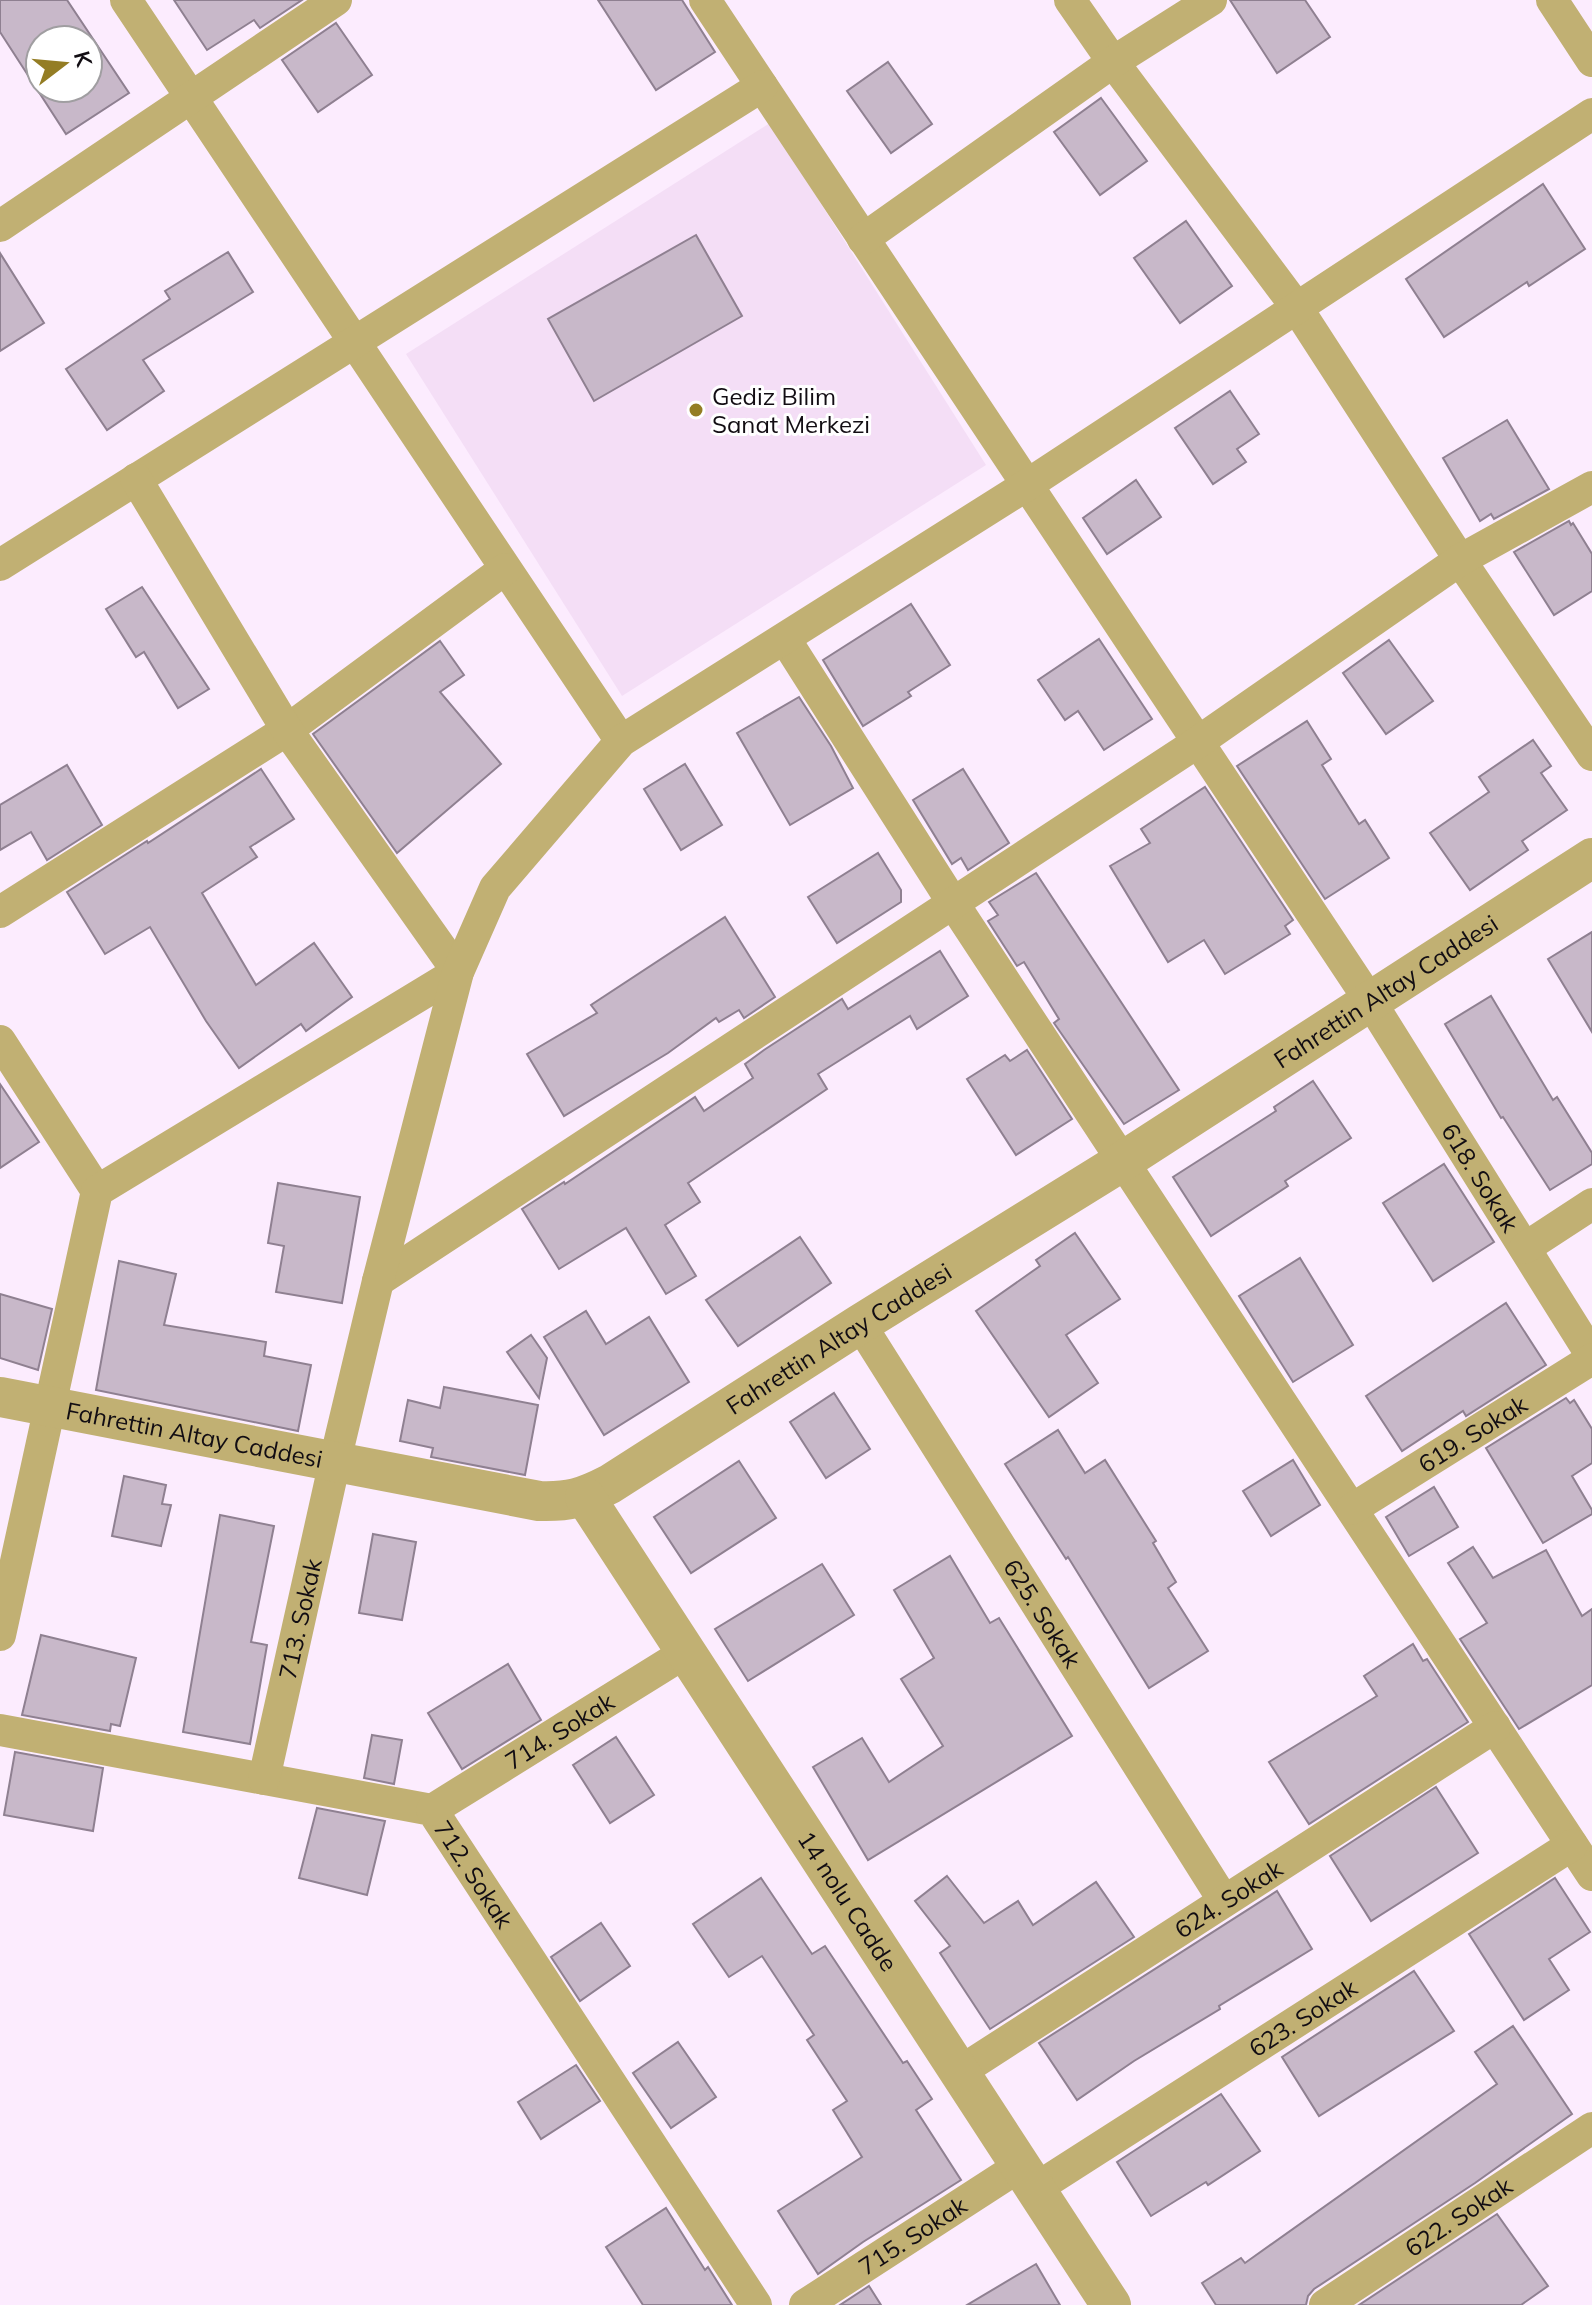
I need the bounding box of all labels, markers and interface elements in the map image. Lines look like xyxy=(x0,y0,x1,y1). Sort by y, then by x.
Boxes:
north arrow xyxy=(24,24,104,104)
text: K xyxy=(68,48,99,71)
place label: Gediz Bilim Sanat Merkezi xyxy=(712,381,870,439)
marker: Gediz Bilim Sanat Merkezi xyxy=(687,401,705,419)
street label: Fahrettin Altay Caddesi xyxy=(1268,908,1503,1075)
street label: 618. Sokak xyxy=(1435,1118,1526,1238)
street label: Fahrettin Altay Caddesi xyxy=(720,1256,957,1421)
street label: 619. Sokak xyxy=(1412,1388,1533,1479)
street label: Fahrettin Altay Caddesi xyxy=(64,1395,325,1474)
street label: 625. Sokak xyxy=(997,1553,1088,1674)
street label: 713. Sokak xyxy=(272,1555,328,1682)
street label: 714. Sokak xyxy=(499,1685,620,1776)
street label: 712. Sokak xyxy=(428,1815,520,1934)
street label: 14 nolu Cadde xyxy=(791,1825,904,1977)
street label: 624. Sokak xyxy=(1169,1853,1289,1945)
street label: 623. Sokak xyxy=(1243,1971,1363,2063)
street label: 622. Sokak xyxy=(1399,2170,1518,2263)
street label: 715. Sokak xyxy=(853,2189,973,2281)

